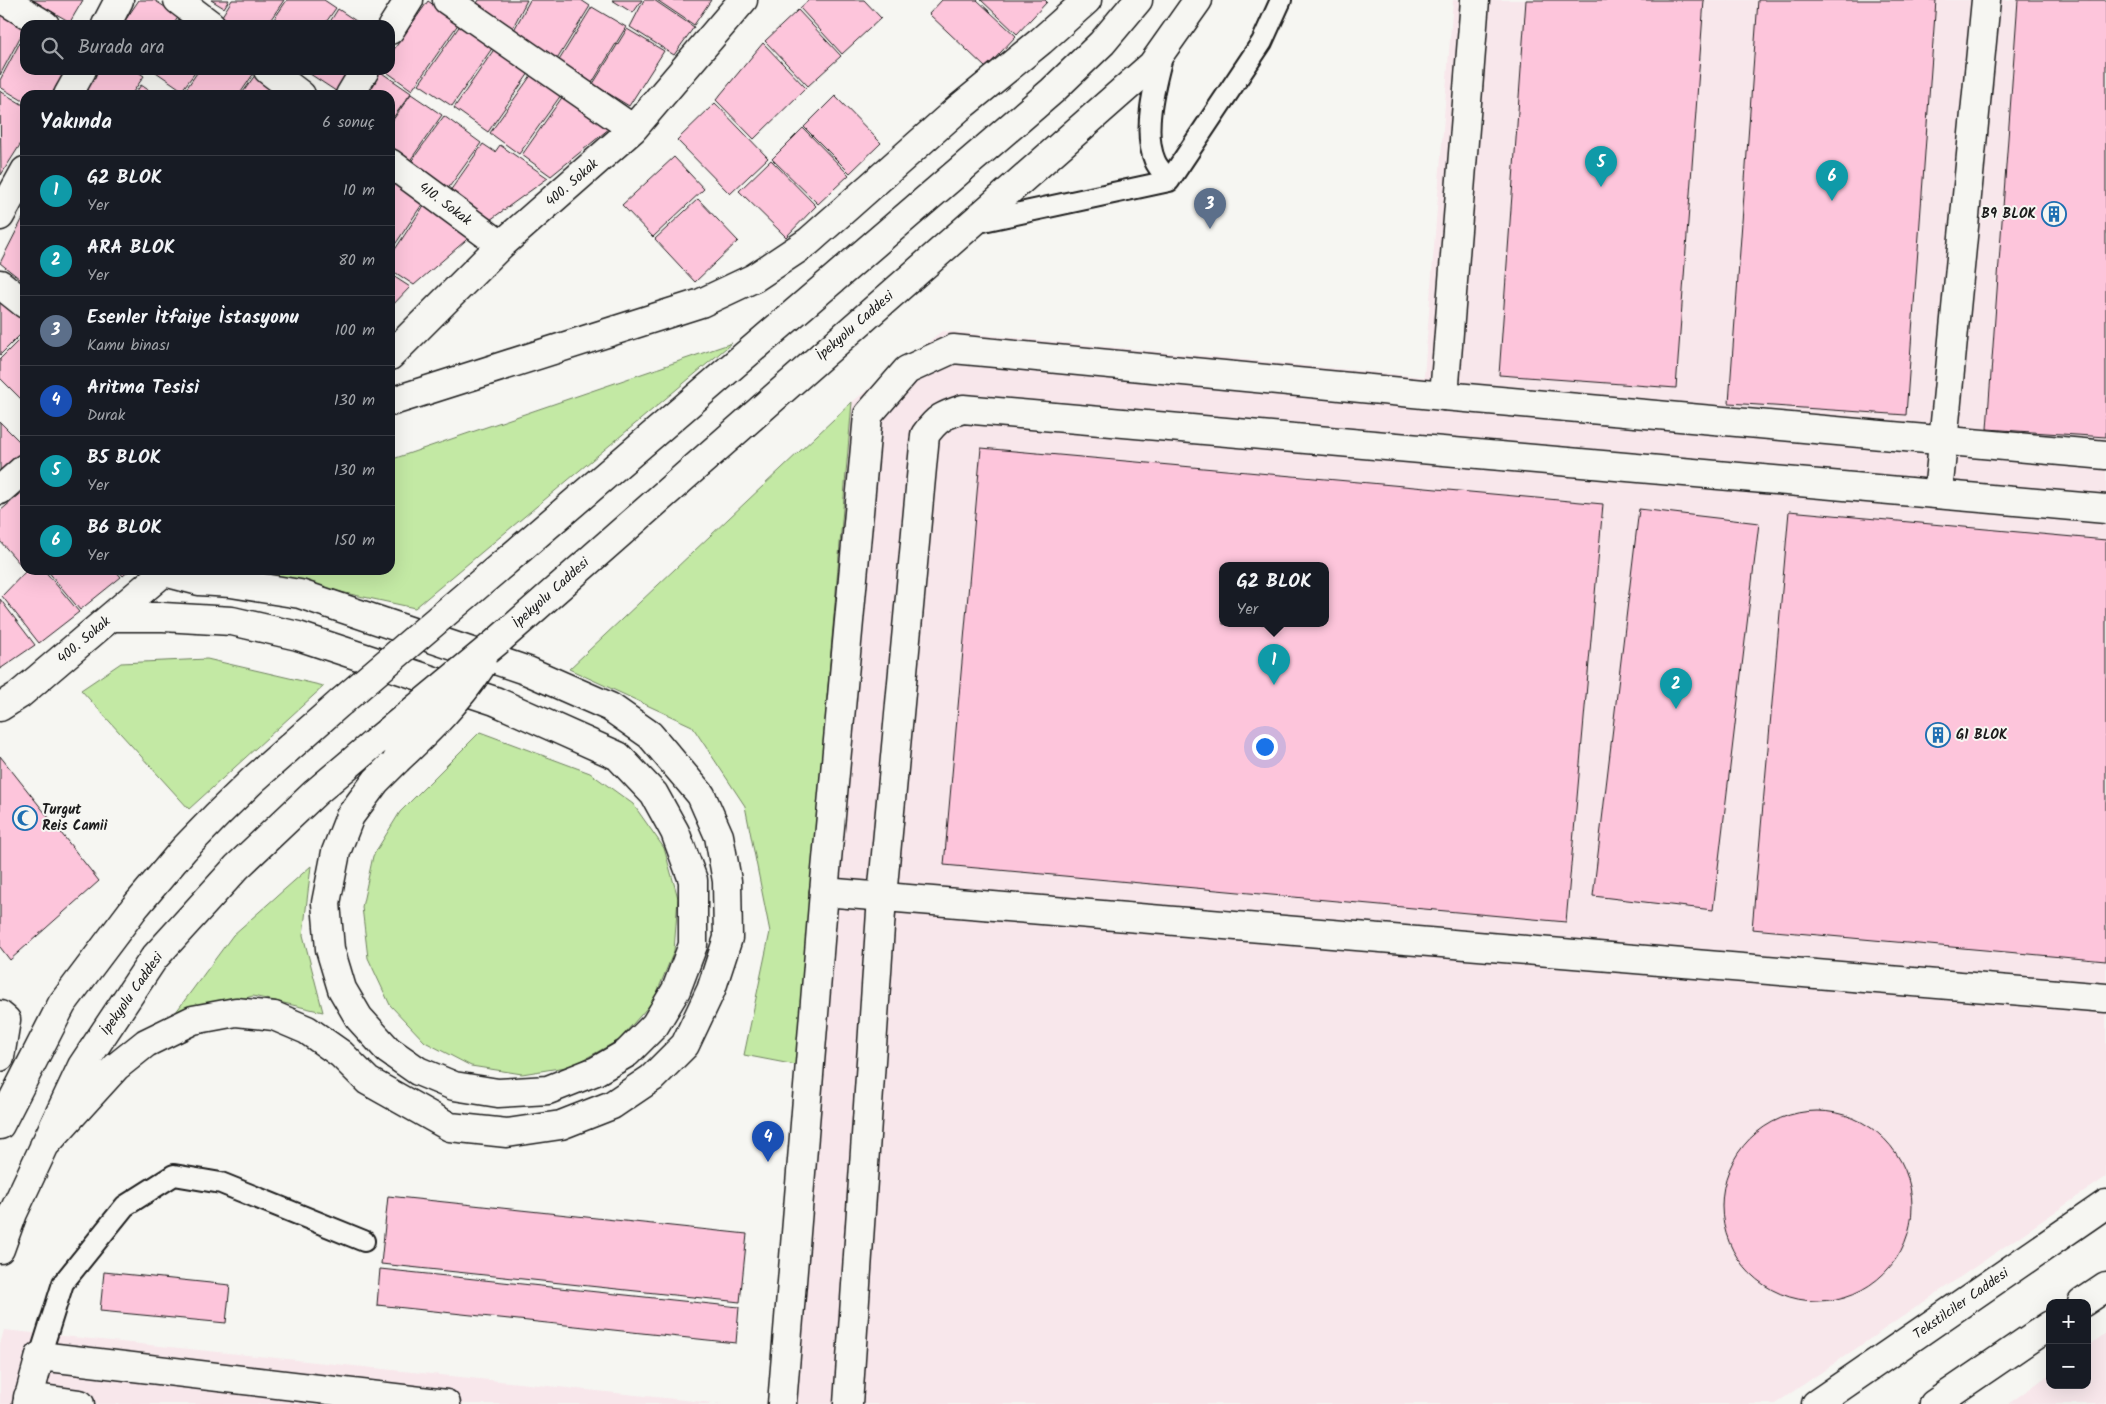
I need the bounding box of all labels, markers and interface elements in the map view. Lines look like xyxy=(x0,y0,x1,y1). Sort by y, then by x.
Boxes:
search box xyxy=(20,20,395,75)
text: Burada ara xyxy=(78,33,165,63)
icon: search xyxy=(38,34,66,62)
text: Yakında xyxy=(40,106,112,139)
text: 6 sonuç xyxy=(322,110,375,135)
pin: 5 xyxy=(1585,146,1617,187)
street label: 400. Sokak xyxy=(541,153,604,212)
pin: 6 xyxy=(1816,160,1848,201)
text: G2 BLOK xyxy=(87,163,162,193)
street label: 410. Sokak xyxy=(414,177,477,232)
text: 1 xyxy=(54,178,58,203)
text: 10 m xyxy=(343,178,375,203)
pin: 3 xyxy=(1194,188,1226,229)
text: Yer xyxy=(87,193,109,218)
building icon: B9 BLOK xyxy=(2041,201,2067,227)
place label: B9 BLOK xyxy=(1981,203,2037,225)
text: ARA BLOK xyxy=(87,233,175,263)
text: 2 xyxy=(51,248,61,273)
text: 80 m xyxy=(338,248,375,273)
text: Yer xyxy=(87,263,109,288)
street label: İpekyolu Caddesi xyxy=(811,285,899,366)
text: Esenler İtfaiye İstasyonu xyxy=(87,303,299,333)
text: 3 xyxy=(52,318,60,343)
text: 100 m xyxy=(335,318,375,343)
text: Kamu binası xyxy=(87,333,170,358)
text: Aritma Tesisi xyxy=(87,373,199,403)
text: 4 xyxy=(52,388,60,413)
text: 130 m xyxy=(334,388,375,413)
text: Durak xyxy=(87,403,125,428)
text: B5 BLOK xyxy=(87,443,161,473)
text: 5 xyxy=(52,458,60,483)
text: 130 m xyxy=(334,458,375,483)
text: Yer xyxy=(87,473,109,498)
text: B6 BLOK xyxy=(87,513,162,543)
text: 6 xyxy=(52,528,60,553)
text: 150 m xyxy=(334,528,375,553)
text: Yer xyxy=(87,543,109,568)
street label: İpekyolu Caddesi xyxy=(508,552,595,634)
popup xyxy=(1219,562,1329,627)
text: G2 BLOK xyxy=(1236,567,1312,597)
text: Yer xyxy=(1236,597,1258,622)
street label: 400. Sokak xyxy=(52,611,116,669)
pin: 1 xyxy=(1258,644,1290,685)
pin: 2 xyxy=(1660,668,1692,709)
building icon: G1 BLOK xyxy=(1925,722,1951,748)
place label: G1 BLOK xyxy=(1956,724,2008,746)
your location xyxy=(1252,734,1278,760)
place label: Turgut Reis Camii xyxy=(42,799,108,837)
mosque icon: Turgut Reis Camii xyxy=(12,805,38,831)
street label: İpekyolu Caddesi xyxy=(95,947,169,1040)
pin: 4 xyxy=(752,1121,784,1162)
street label: Tekstilciler Caddesi xyxy=(1909,1262,2014,1345)
map controls xyxy=(2046,1299,2091,1389)
button: + xyxy=(2046,1299,2091,1344)
button: − xyxy=(2046,1344,2091,1389)

